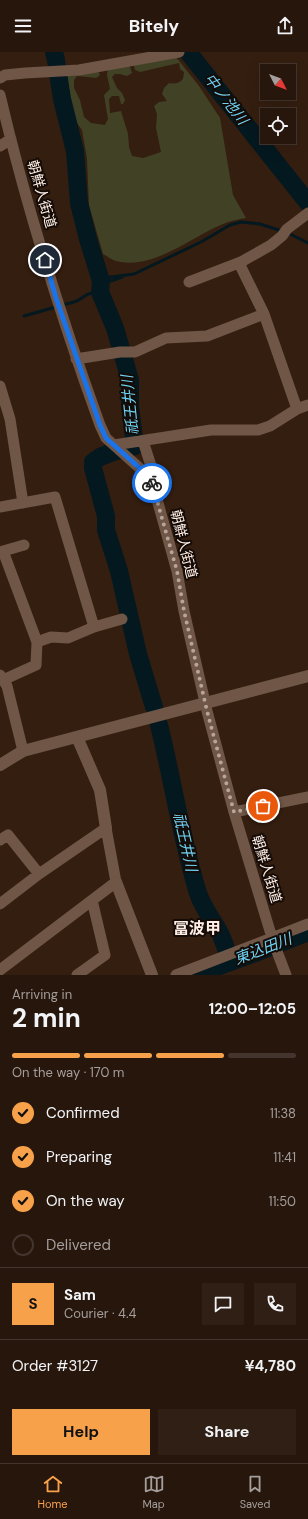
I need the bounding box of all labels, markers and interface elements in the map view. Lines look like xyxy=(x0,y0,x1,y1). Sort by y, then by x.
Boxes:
text: Bitely xyxy=(129,14,179,38)
icon: menu xyxy=(12,15,34,37)
icon: share xyxy=(274,15,296,37)
north arrow xyxy=(260,64,296,100)
map controls xyxy=(260,64,296,144)
water label: 中ノ池川 xyxy=(200,69,254,130)
button: locate xyxy=(260,108,296,144)
street label: 朝鮮人街道 xyxy=(24,158,60,230)
pin xyxy=(28,243,62,277)
icon: home xyxy=(34,249,56,271)
water label: 祇王井川 xyxy=(117,372,143,436)
courier xyxy=(132,463,172,503)
icon: bike xyxy=(141,472,163,494)
street label: 朝鮮人街道 xyxy=(167,508,201,580)
pin xyxy=(246,789,280,823)
icon: bag xyxy=(252,795,274,817)
water label: 祇王井川 xyxy=(169,811,202,875)
street label: 朝鮮人街道 xyxy=(248,833,286,905)
district label: 冨波甲 xyxy=(173,918,221,939)
water label: 東込田川 xyxy=(231,928,296,969)
text: Arriving in xyxy=(12,986,72,1003)
text: 12:00–12:05 xyxy=(209,999,296,1019)
text: 2 min xyxy=(12,1001,81,1035)
text: On the way · 170 m xyxy=(12,1064,124,1081)
icon: check xyxy=(12,1102,34,1124)
text: Confirmed xyxy=(46,1103,120,1123)
text: 11:38 xyxy=(270,1105,296,1122)
icon: check xyxy=(12,1146,34,1168)
text: Preparing xyxy=(46,1147,112,1167)
text: 11:41 xyxy=(273,1149,296,1166)
icon: check xyxy=(12,1190,34,1212)
text: On the way xyxy=(46,1191,125,1211)
text: 11:50 xyxy=(268,1193,296,1210)
text: Delivered xyxy=(46,1235,111,1255)
button: chat xyxy=(202,1283,244,1325)
button: phone xyxy=(254,1283,296,1325)
text: Sam xyxy=(64,1285,96,1305)
text: S xyxy=(28,1294,38,1314)
text: Courier · 4.4 xyxy=(64,1305,136,1322)
text: Order #3127 xyxy=(12,1356,98,1376)
text: ¥4,780 xyxy=(245,1356,296,1376)
button: Help xyxy=(12,1409,150,1455)
button: Share xyxy=(158,1409,296,1455)
tab: Home xyxy=(37,1473,68,1511)
tab: Map xyxy=(143,1473,165,1511)
tab: Saved xyxy=(240,1473,270,1511)

